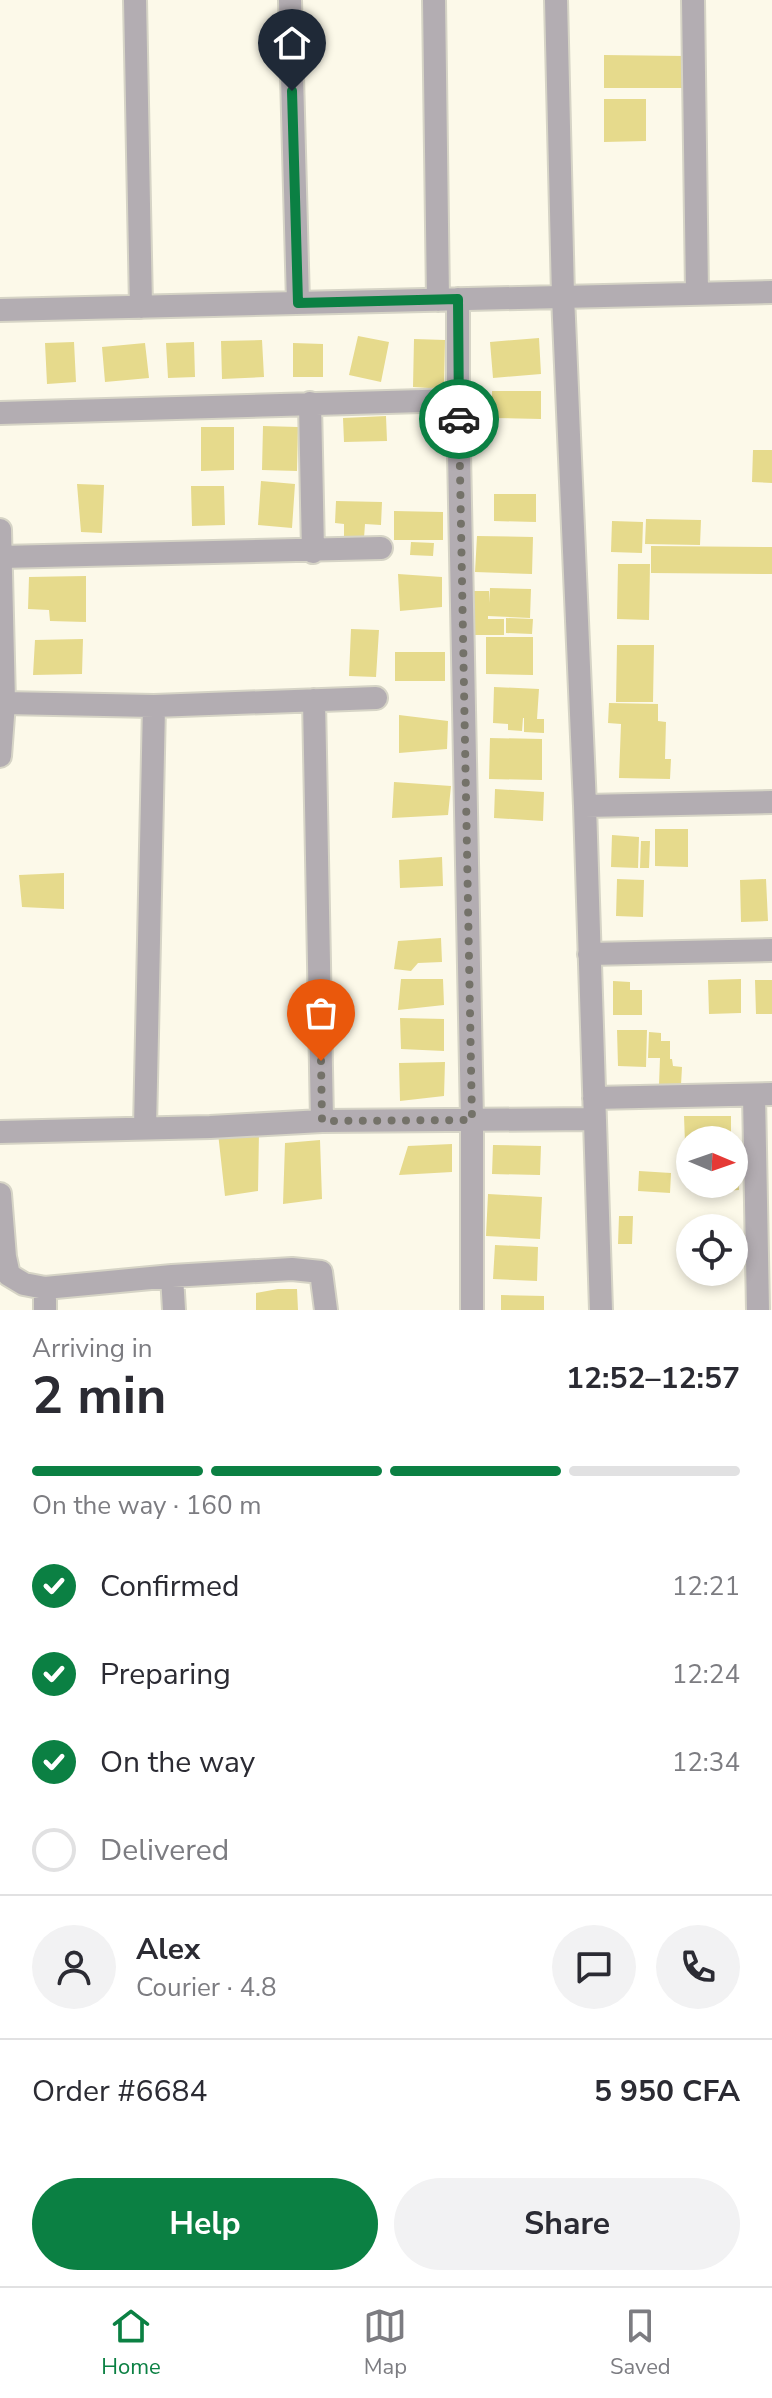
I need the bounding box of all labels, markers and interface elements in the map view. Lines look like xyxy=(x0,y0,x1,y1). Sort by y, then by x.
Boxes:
pin xyxy=(258,9,326,91)
icon: home xyxy=(270,21,314,65)
courier xyxy=(419,379,499,459)
icon: car xyxy=(437,397,481,441)
pin xyxy=(287,979,355,1061)
icon: bag xyxy=(299,991,343,1035)
north arrow xyxy=(676,1126,748,1198)
map controls xyxy=(676,1126,748,1286)
button: locate xyxy=(676,1214,748,1286)
text: Arriving in xyxy=(32,1331,153,1366)
text: 12:52–12:57 xyxy=(566,1358,740,1399)
text: 2 min xyxy=(32,1360,167,1431)
text: On the way · 160 m xyxy=(32,1488,261,1523)
icon: check xyxy=(32,1564,76,1608)
text: Confirmed xyxy=(100,1566,240,1607)
text: 12:21 xyxy=(672,1569,740,1604)
icon: check xyxy=(32,1652,76,1696)
text: Preparing xyxy=(100,1654,231,1695)
text: 12:24 xyxy=(672,1657,740,1692)
icon: check xyxy=(32,1740,76,1784)
text: On the way xyxy=(100,1742,255,1783)
text: 12:34 xyxy=(672,1745,740,1780)
text: Delivered xyxy=(100,1830,229,1871)
button: person xyxy=(32,1925,116,2009)
button: chat xyxy=(552,1925,636,2009)
button: phone xyxy=(656,1925,740,2009)
text: Alex xyxy=(136,1929,200,1970)
text: Courier · 4.8 xyxy=(136,1970,277,2005)
text: Order #6684 xyxy=(32,2071,207,2112)
text: 5 950 CFA xyxy=(594,2071,740,2112)
button: Help xyxy=(32,2178,378,2270)
button: Share xyxy=(394,2178,740,2270)
tab: Home xyxy=(101,2304,161,2382)
tab: Map xyxy=(363,2304,407,2382)
tab: Saved xyxy=(610,2304,671,2382)

